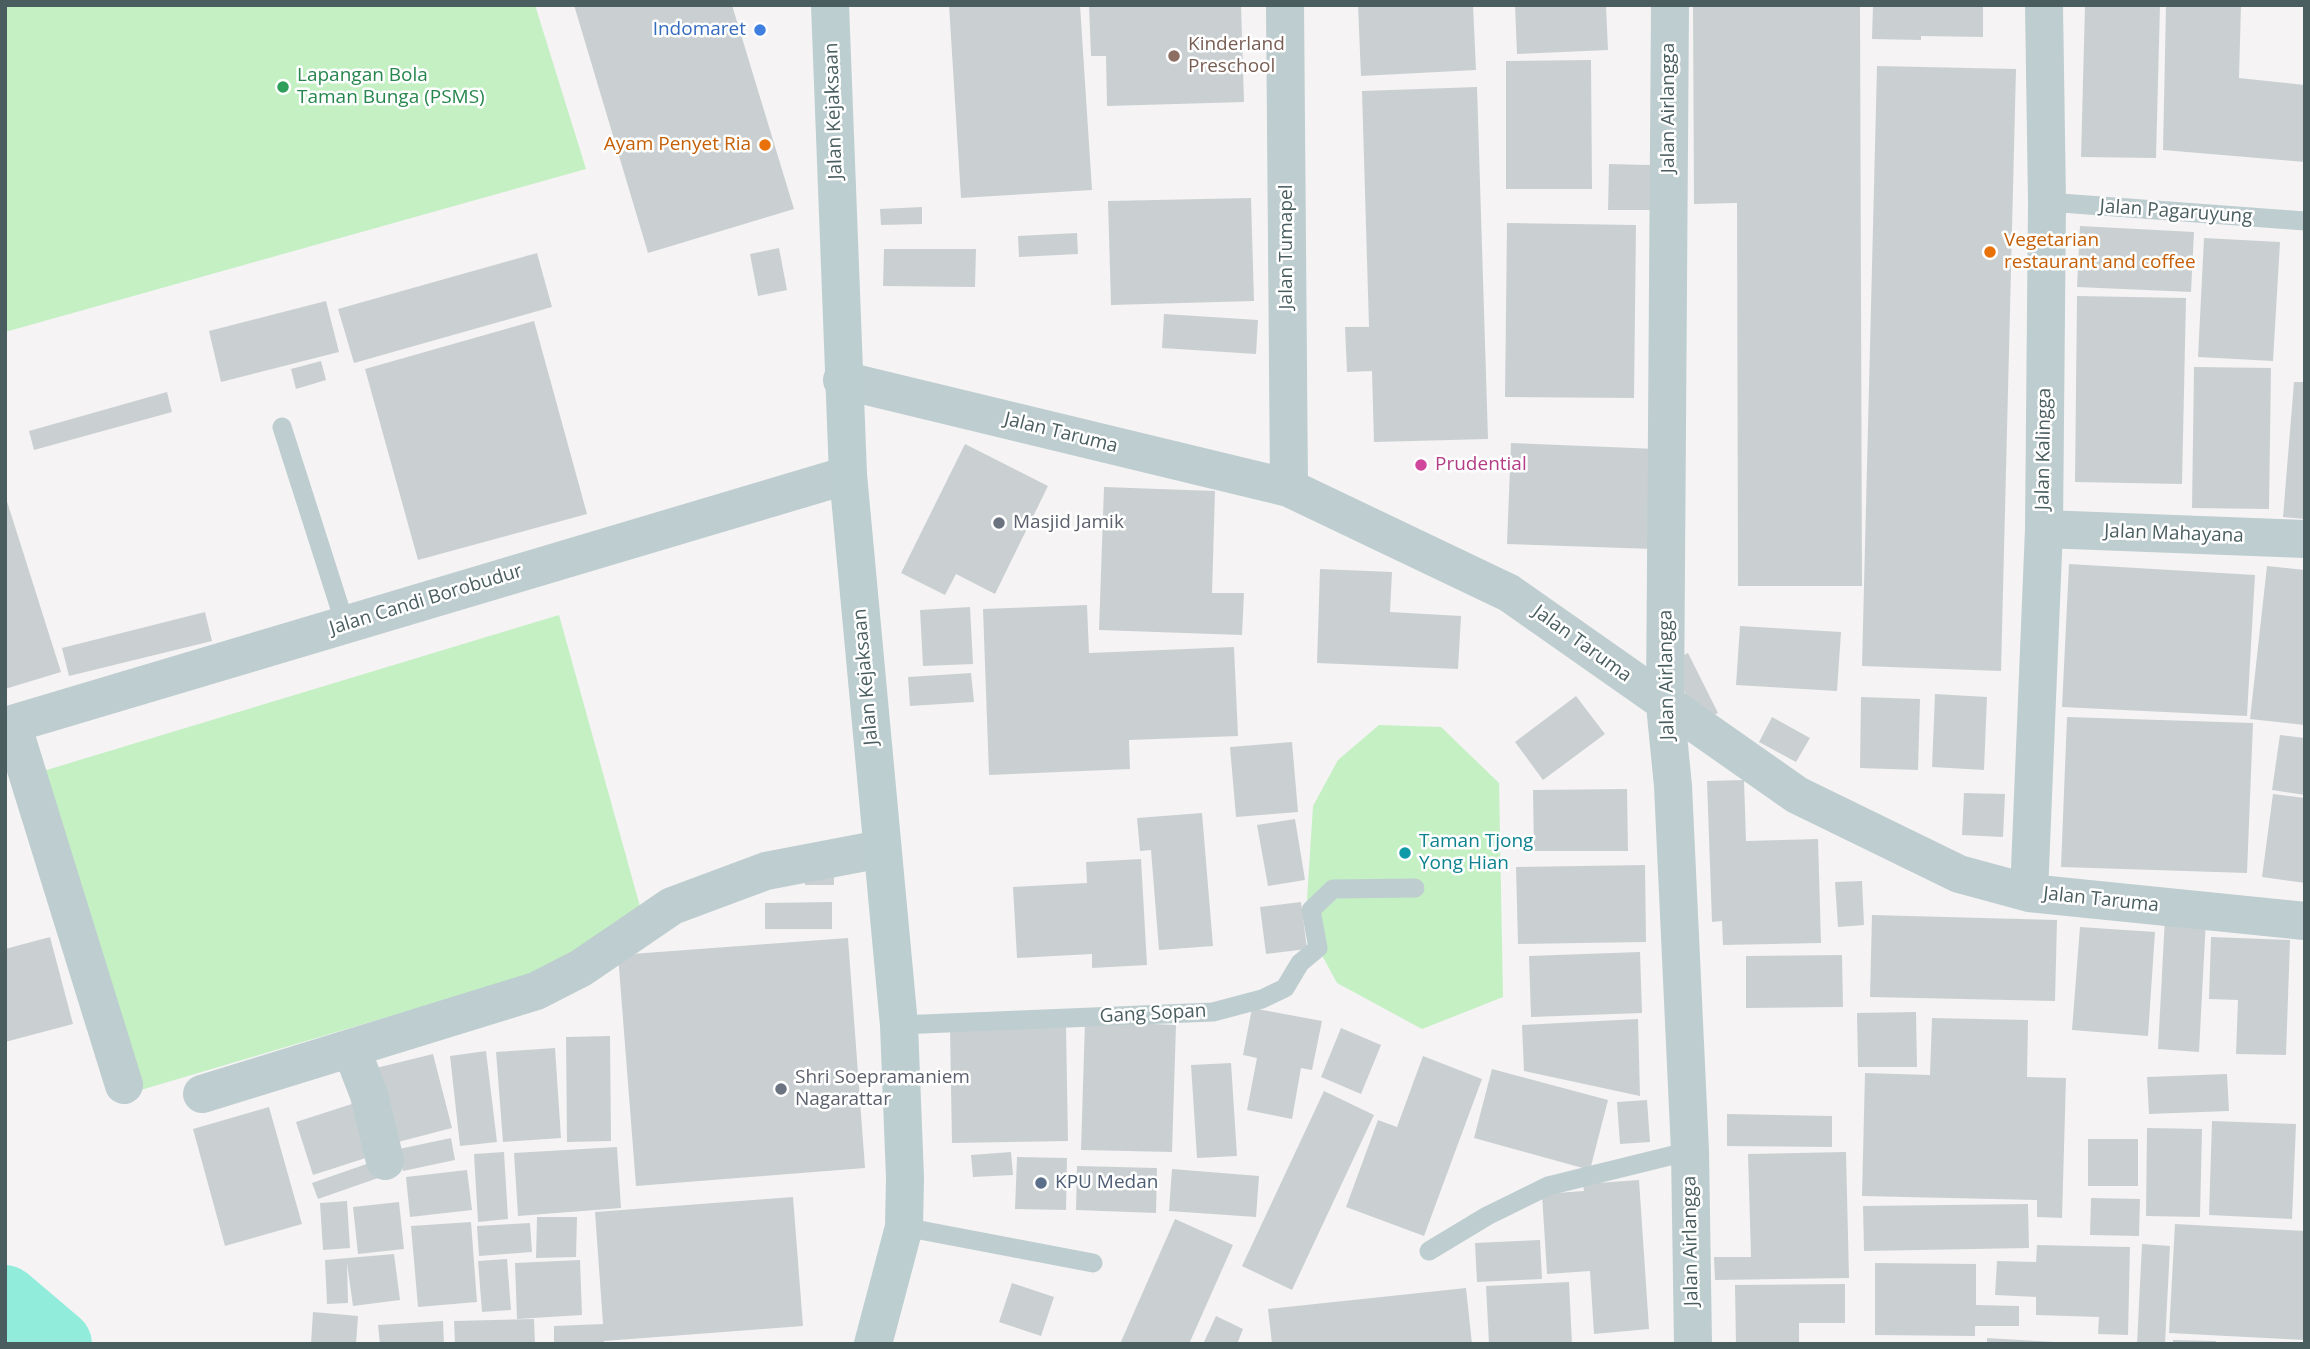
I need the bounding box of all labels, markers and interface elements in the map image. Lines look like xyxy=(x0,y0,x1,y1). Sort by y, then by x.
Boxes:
place label: Indomaret xyxy=(653,19,746,41)
marker: Indomaret xyxy=(752,22,768,38)
place label: Kinderland Preschool xyxy=(1188,34,1285,78)
street label: Jalan Kejaksaan xyxy=(820,42,848,180)
street label: Jalan Airlangga xyxy=(1658,43,1680,173)
marker: Kinderland Preschool xyxy=(1166,48,1182,64)
place label: Lapangan Bola Taman Bunga (PSMS) xyxy=(297,65,485,109)
marker: Lapangan Bola Taman Bunga (PSMS) xyxy=(275,79,291,95)
place label: Ayam Penyet Ria xyxy=(604,134,751,156)
marker: Ayam Penyet Ria xyxy=(757,137,773,153)
street label: Jalan Tumapel xyxy=(1276,185,1298,309)
street label: Jalan Pagaruyung xyxy=(2099,195,2253,229)
place label: Vegetarian restaurant and coffee xyxy=(2004,230,2196,274)
marker: Vegetarian restaurant and coffee xyxy=(1982,244,1998,260)
street label: Jalan Kalingga xyxy=(2032,388,2056,510)
street label: Jalan Taruma xyxy=(1002,408,1120,458)
place label: Prudential xyxy=(1435,454,1527,476)
marker: Prudential xyxy=(1413,457,1429,473)
place label: Masjid Jamik xyxy=(1013,512,1124,534)
marker: Masjid Jamik xyxy=(991,515,1007,531)
street label: Jalan Mahayana xyxy=(2104,520,2244,548)
street label: Jalan Candi Borobudur xyxy=(327,560,525,640)
street label: Jalan Taruma xyxy=(1528,601,1636,687)
street label: Jalan Kejaksaan xyxy=(849,608,883,746)
street label: Jalan Airlangga xyxy=(1654,610,1680,740)
place label: Taman Tjong Yong Hian xyxy=(1419,831,1533,875)
marker: Taman Tjong Yong Hian xyxy=(1397,845,1413,861)
street label: Jalan Taruma xyxy=(2042,883,2160,917)
street label: Gang Sopan xyxy=(1099,1000,1207,1028)
place label: Shri Soepramaniem Nagarattar xyxy=(795,1067,970,1111)
marker: Shri Soepramaniem Nagarattar xyxy=(773,1081,789,1097)
place label: KPU Medan xyxy=(1055,1172,1158,1194)
marker: KPU Medan xyxy=(1033,1175,1049,1191)
street label: Jalan Airlangga xyxy=(1678,1176,1704,1306)

